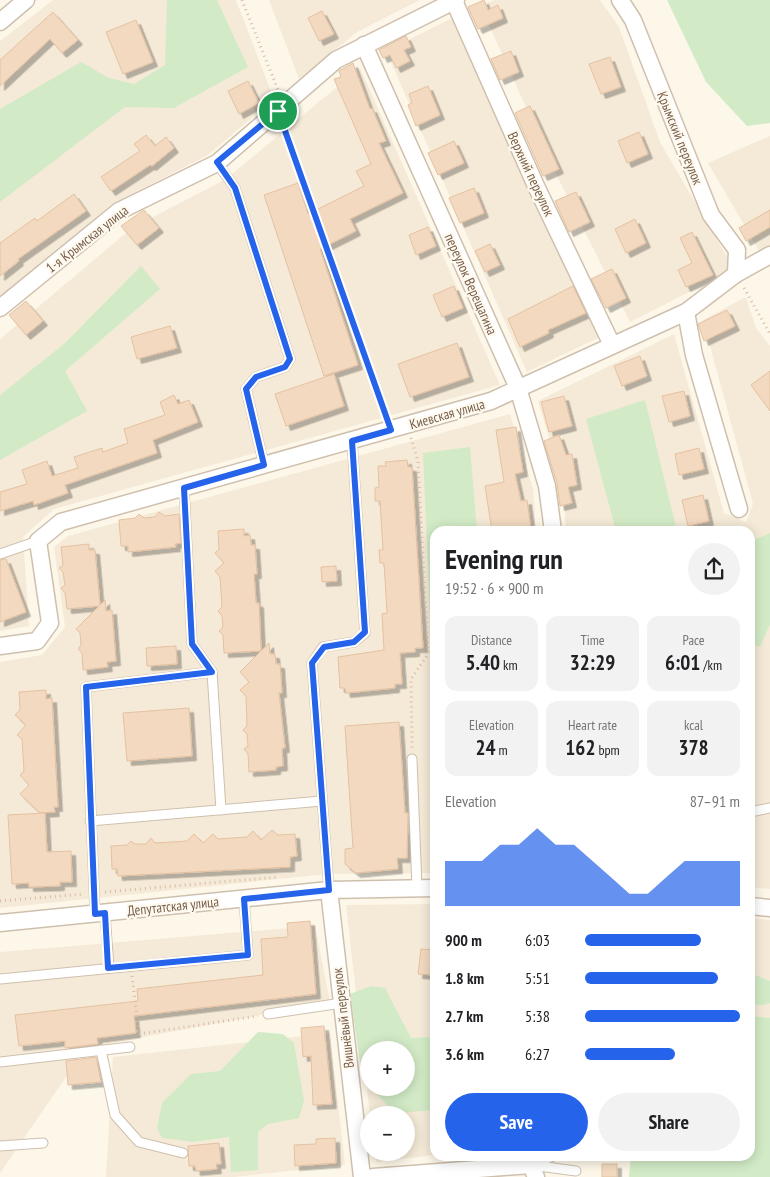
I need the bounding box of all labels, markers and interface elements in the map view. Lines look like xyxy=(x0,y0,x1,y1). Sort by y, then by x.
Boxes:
street label: Крымский переулок xyxy=(653,89,707,188)
pin xyxy=(257,90,299,132)
icon: arrive xyxy=(264,97,292,125)
street label: Верхний переулок xyxy=(504,129,559,220)
street label: 1-я Крымская улица xyxy=(42,201,132,277)
street label: переулок Верещагина xyxy=(441,231,501,337)
street label: Киевская улица xyxy=(407,395,487,433)
text: Evening run xyxy=(445,540,563,577)
button: share xyxy=(688,543,740,595)
text: 19:52 · 6 × 900 m xyxy=(445,578,543,598)
text: Distance xyxy=(471,631,512,649)
text: Time xyxy=(580,631,605,649)
text: Pace xyxy=(682,631,705,649)
text: 5.40 xyxy=(465,649,500,676)
text: 32:29 xyxy=(570,649,615,676)
text: 6:01 xyxy=(665,649,700,676)
text: km xyxy=(500,656,518,674)
text: /km xyxy=(700,656,722,674)
text: Elevation xyxy=(469,716,514,734)
text: Heart rate xyxy=(568,716,617,734)
text: kcal xyxy=(684,716,703,734)
text: 24 xyxy=(475,734,495,761)
text: 162 xyxy=(565,734,595,761)
text: 378 xyxy=(678,734,709,761)
text: m xyxy=(495,741,508,759)
text: bpm xyxy=(595,741,620,759)
text: Elevation xyxy=(445,791,496,811)
text: 87–91 m xyxy=(690,791,740,811)
street label: Депутатская улица xyxy=(126,892,220,920)
text: 900 m xyxy=(445,930,482,950)
text: 6:03 xyxy=(525,930,550,950)
street label: Вишнёвый переулок xyxy=(328,966,358,1069)
text: 1.8 km xyxy=(445,968,484,988)
text: 5:51 xyxy=(525,968,550,988)
text: 2.7 km xyxy=(445,1006,483,1026)
text: 5:38 xyxy=(525,1006,550,1026)
map controls xyxy=(360,1041,415,1161)
button: + xyxy=(360,1041,415,1096)
text: 3.6 km xyxy=(445,1044,484,1064)
text: 6:27 xyxy=(525,1044,550,1064)
button: Save xyxy=(445,1093,588,1151)
button: Share xyxy=(598,1093,740,1151)
button: − xyxy=(360,1106,415,1161)

